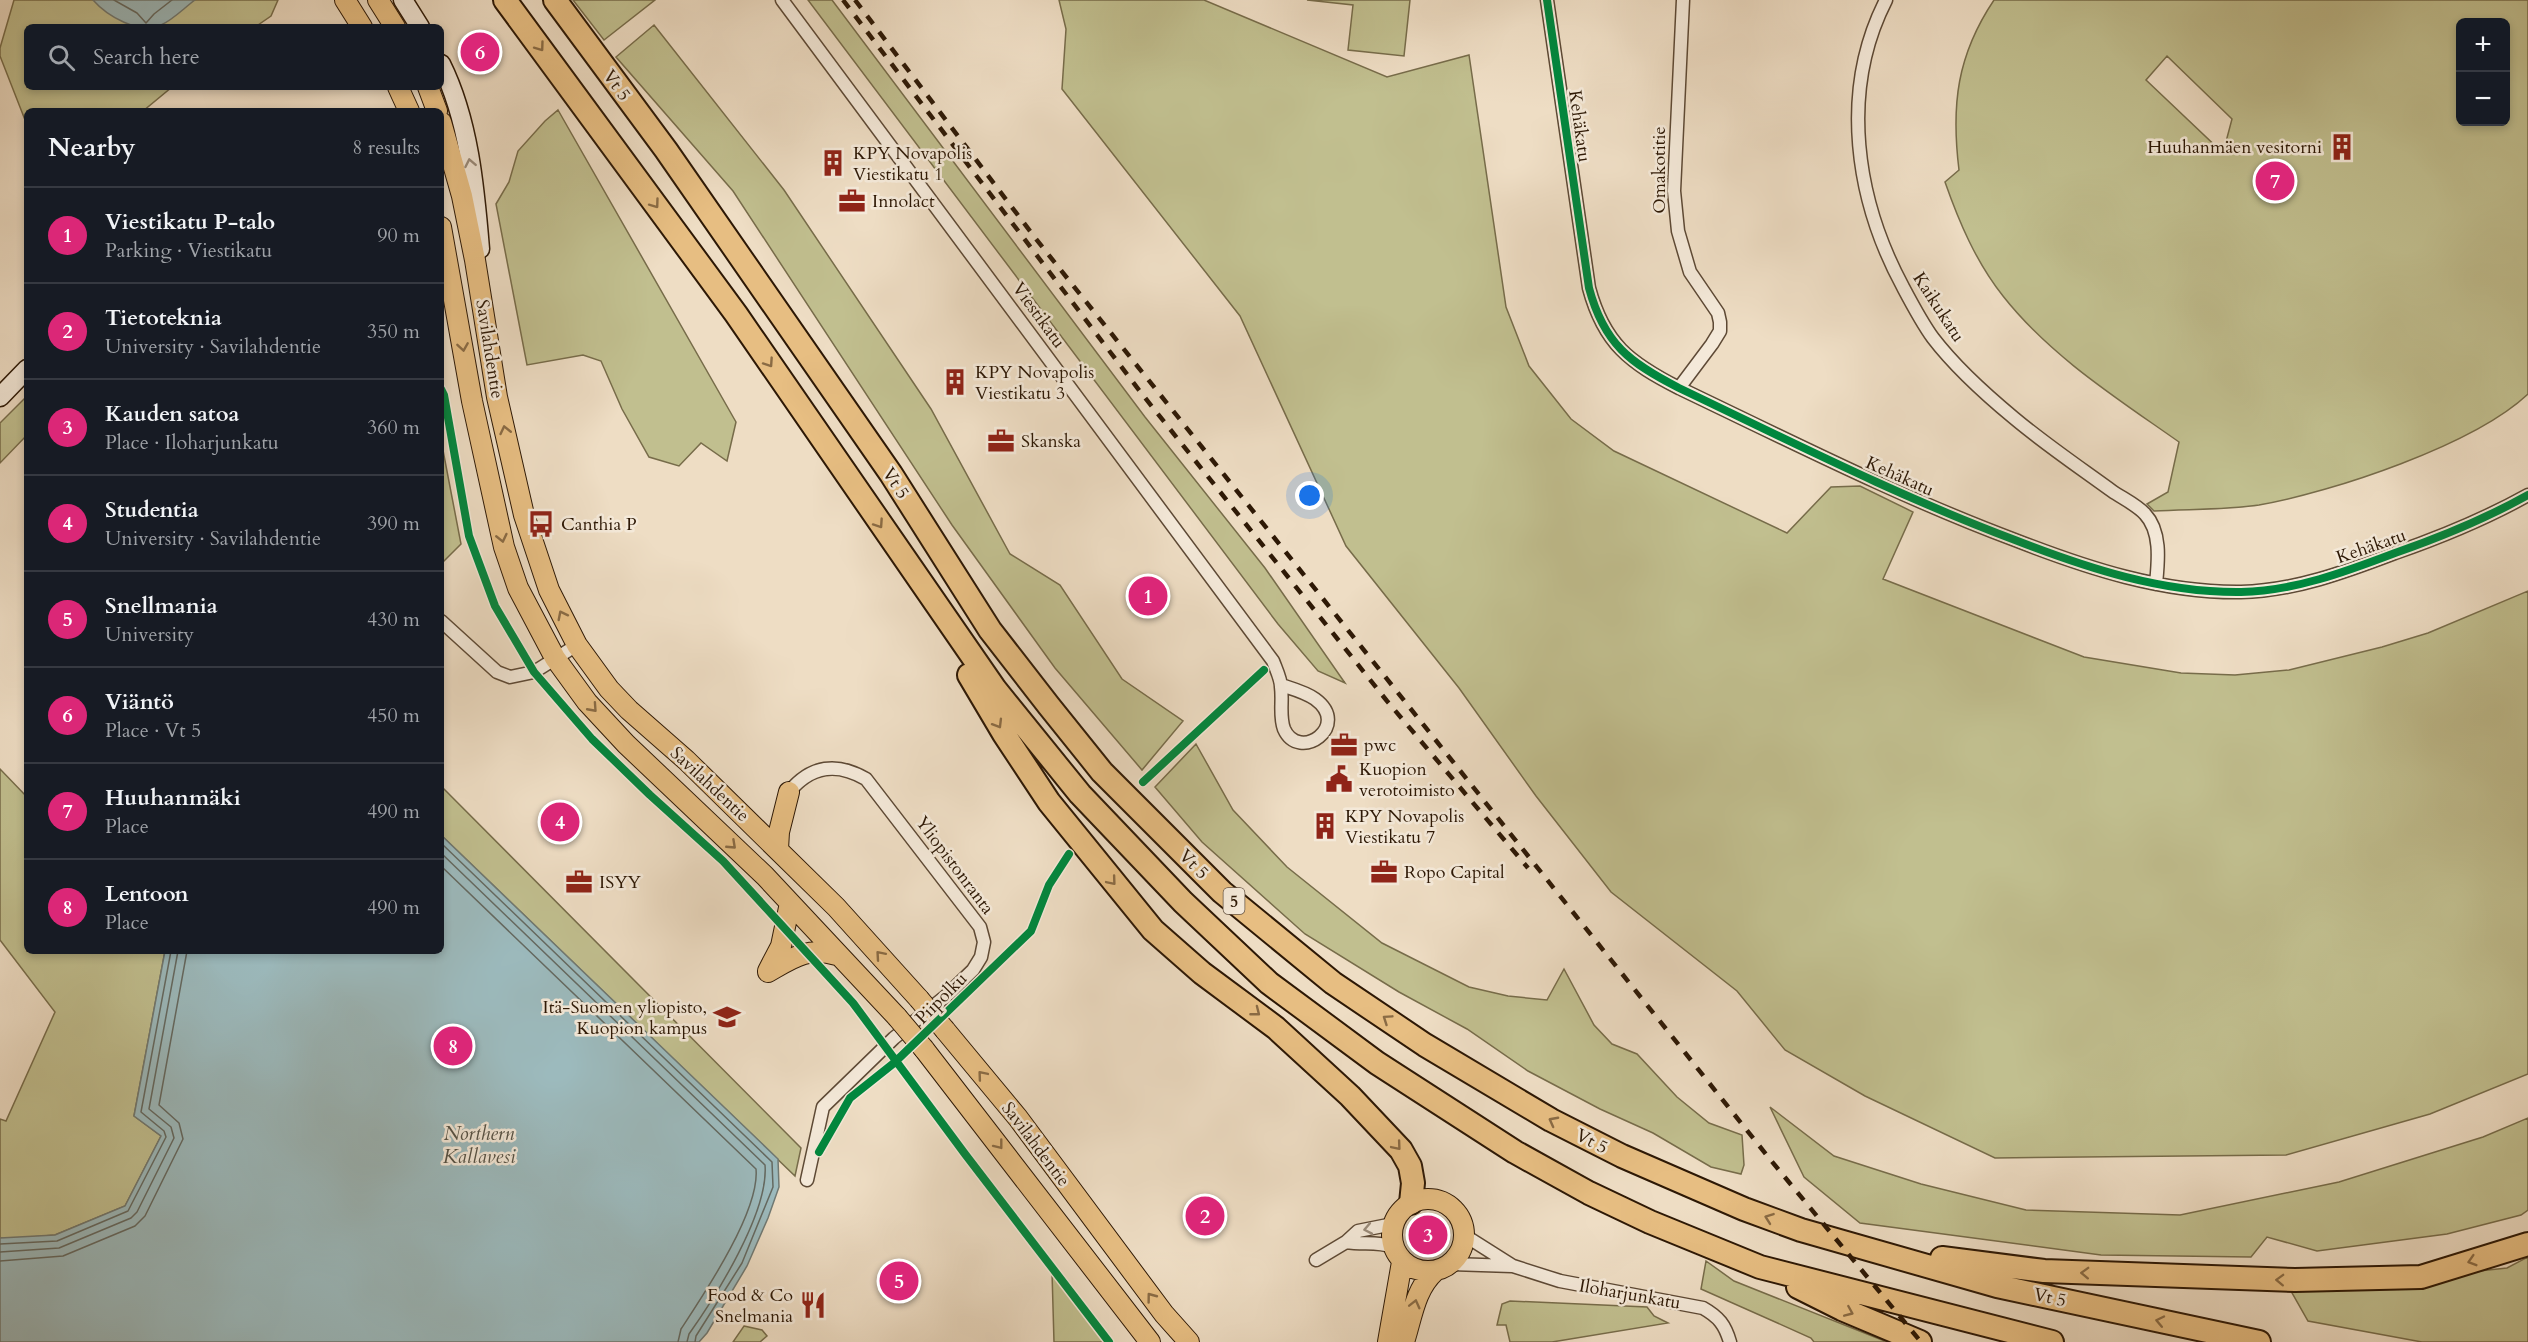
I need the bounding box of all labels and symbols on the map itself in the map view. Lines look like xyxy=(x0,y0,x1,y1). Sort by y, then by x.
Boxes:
pin: 6 xyxy=(460,29,500,74)
one-way arrow xyxy=(533,40,544,51)
street label: Vt 5 xyxy=(597,65,636,106)
street label: Kehäkatu xyxy=(1562,89,1597,164)
street label: Omakotitie xyxy=(1647,126,1672,214)
building icon: Huuhanmäen vesitorni xyxy=(2327,132,2357,162)
place label: Huuhanmäen vesitorni xyxy=(2147,135,2322,160)
place label: KPY Novapolis Viestikatu 1 xyxy=(853,141,972,187)
building icon: KPY Novapolis Viestikatu 1 xyxy=(818,148,848,178)
pin: 7 xyxy=(2256,158,2294,204)
one-way arrow xyxy=(464,159,477,169)
office icon: Innolact xyxy=(837,186,867,216)
place label: Innolact xyxy=(872,189,935,214)
one-way arrow xyxy=(648,198,659,209)
street label: Kaikukatu xyxy=(1907,267,1971,347)
street label: Viestikatu xyxy=(1006,277,1071,354)
street label: Savilahdentie xyxy=(469,298,510,400)
one-way arrow xyxy=(456,342,468,351)
one-way arrow xyxy=(762,356,773,367)
place label: KPY Novapolis Viestikatu 3 xyxy=(975,360,1094,406)
building icon: KPY Novapolis Viestikatu 3 xyxy=(940,367,970,397)
one-way arrow xyxy=(499,425,512,435)
office icon: Skanska xyxy=(986,426,1016,456)
place label: Skanska xyxy=(1021,429,1081,454)
street label: Kehäkatu xyxy=(1862,450,1938,503)
street label: Vt 5 xyxy=(876,463,915,504)
your location xyxy=(1295,481,1324,510)
bus stop icon: Canthia P xyxy=(526,509,556,539)
place label: Canthia P xyxy=(561,512,637,537)
one-way arrow xyxy=(872,517,883,528)
street label: Kehäkatu xyxy=(2333,523,2410,570)
one-way arrow xyxy=(495,533,508,543)
pin: 1 xyxy=(1128,574,1168,618)
one-way arrow xyxy=(558,611,569,622)
one-way arrow xyxy=(586,701,597,712)
one-way arrow xyxy=(990,718,1002,728)
office icon: pwc xyxy=(1329,730,1359,760)
place label: pwc xyxy=(1364,733,1396,758)
street label: Savilahdentie xyxy=(665,741,755,828)
place label: Kuopion verotoimisto xyxy=(1359,757,1455,803)
public building icon: Kuopion verotoimisto xyxy=(1324,764,1354,794)
pin: 4 xyxy=(540,800,580,844)
place label: KPY Novapolis Viestikatu 7 xyxy=(1345,804,1464,850)
street label: Yliopistonranta xyxy=(909,811,1000,920)
building icon: KPY Novapolis Viestikatu 7 xyxy=(1310,811,1340,841)
one-way arrow xyxy=(725,838,735,849)
street label: Vt 5 xyxy=(1173,844,1214,885)
office icon: Ropo Capital xyxy=(1369,857,1399,887)
place label: Ropo Capital xyxy=(1404,860,1505,885)
office icon: ISYY xyxy=(564,867,594,897)
place label: ISYY xyxy=(599,870,642,895)
one-way arrow xyxy=(1105,875,1116,886)
road number: 5 xyxy=(1224,888,1244,914)
one-way arrow xyxy=(877,951,888,962)
street label: Piipolku xyxy=(910,967,973,1030)
place label: Itä-Suomen yliopisto, Kuopion kampus xyxy=(543,995,707,1041)
school or university icon: Itä-Suomen yliopisto, Kuopion kampus xyxy=(712,1002,742,1032)
one-way arrow xyxy=(1249,1005,1260,1016)
one-way arrow xyxy=(1382,1015,1393,1026)
pin: 8 xyxy=(434,1024,472,1068)
one-way arrow xyxy=(979,1071,990,1082)
street label: Savilahdentie xyxy=(995,1097,1076,1192)
one-way arrow xyxy=(1549,1117,1559,1128)
water label: Northern Kallavesi xyxy=(443,1120,516,1170)
street label: Vt 5 xyxy=(1571,1123,1612,1160)
one-way arrow xyxy=(991,1138,1002,1149)
one-way arrow xyxy=(1390,1139,1401,1150)
pin: 2 xyxy=(1186,1194,1224,1238)
pin: 3 xyxy=(1408,1212,1448,1258)
one-way arrow xyxy=(1764,1212,1775,1225)
one-way arrow xyxy=(1363,1222,1373,1235)
one-way arrow xyxy=(2467,1254,2478,1266)
pin: 5 xyxy=(880,1258,918,1304)
one-way arrow xyxy=(2080,1266,2089,1279)
street label: Iloharjunkatu xyxy=(1577,1273,1683,1316)
one-way arrow xyxy=(2275,1274,2284,1286)
street label: Vt 5 xyxy=(2031,1282,2069,1313)
place label: Food & Co Snelmania xyxy=(707,1283,793,1329)
restaurant icon: Food & Co Snelmania xyxy=(798,1290,828,1320)
one-way arrow xyxy=(1148,1293,1159,1304)
one-way arrow xyxy=(1408,1299,1421,1309)
one-way arrow xyxy=(1843,1305,1854,1317)
one-way arrow xyxy=(2156,1315,2166,1328)

